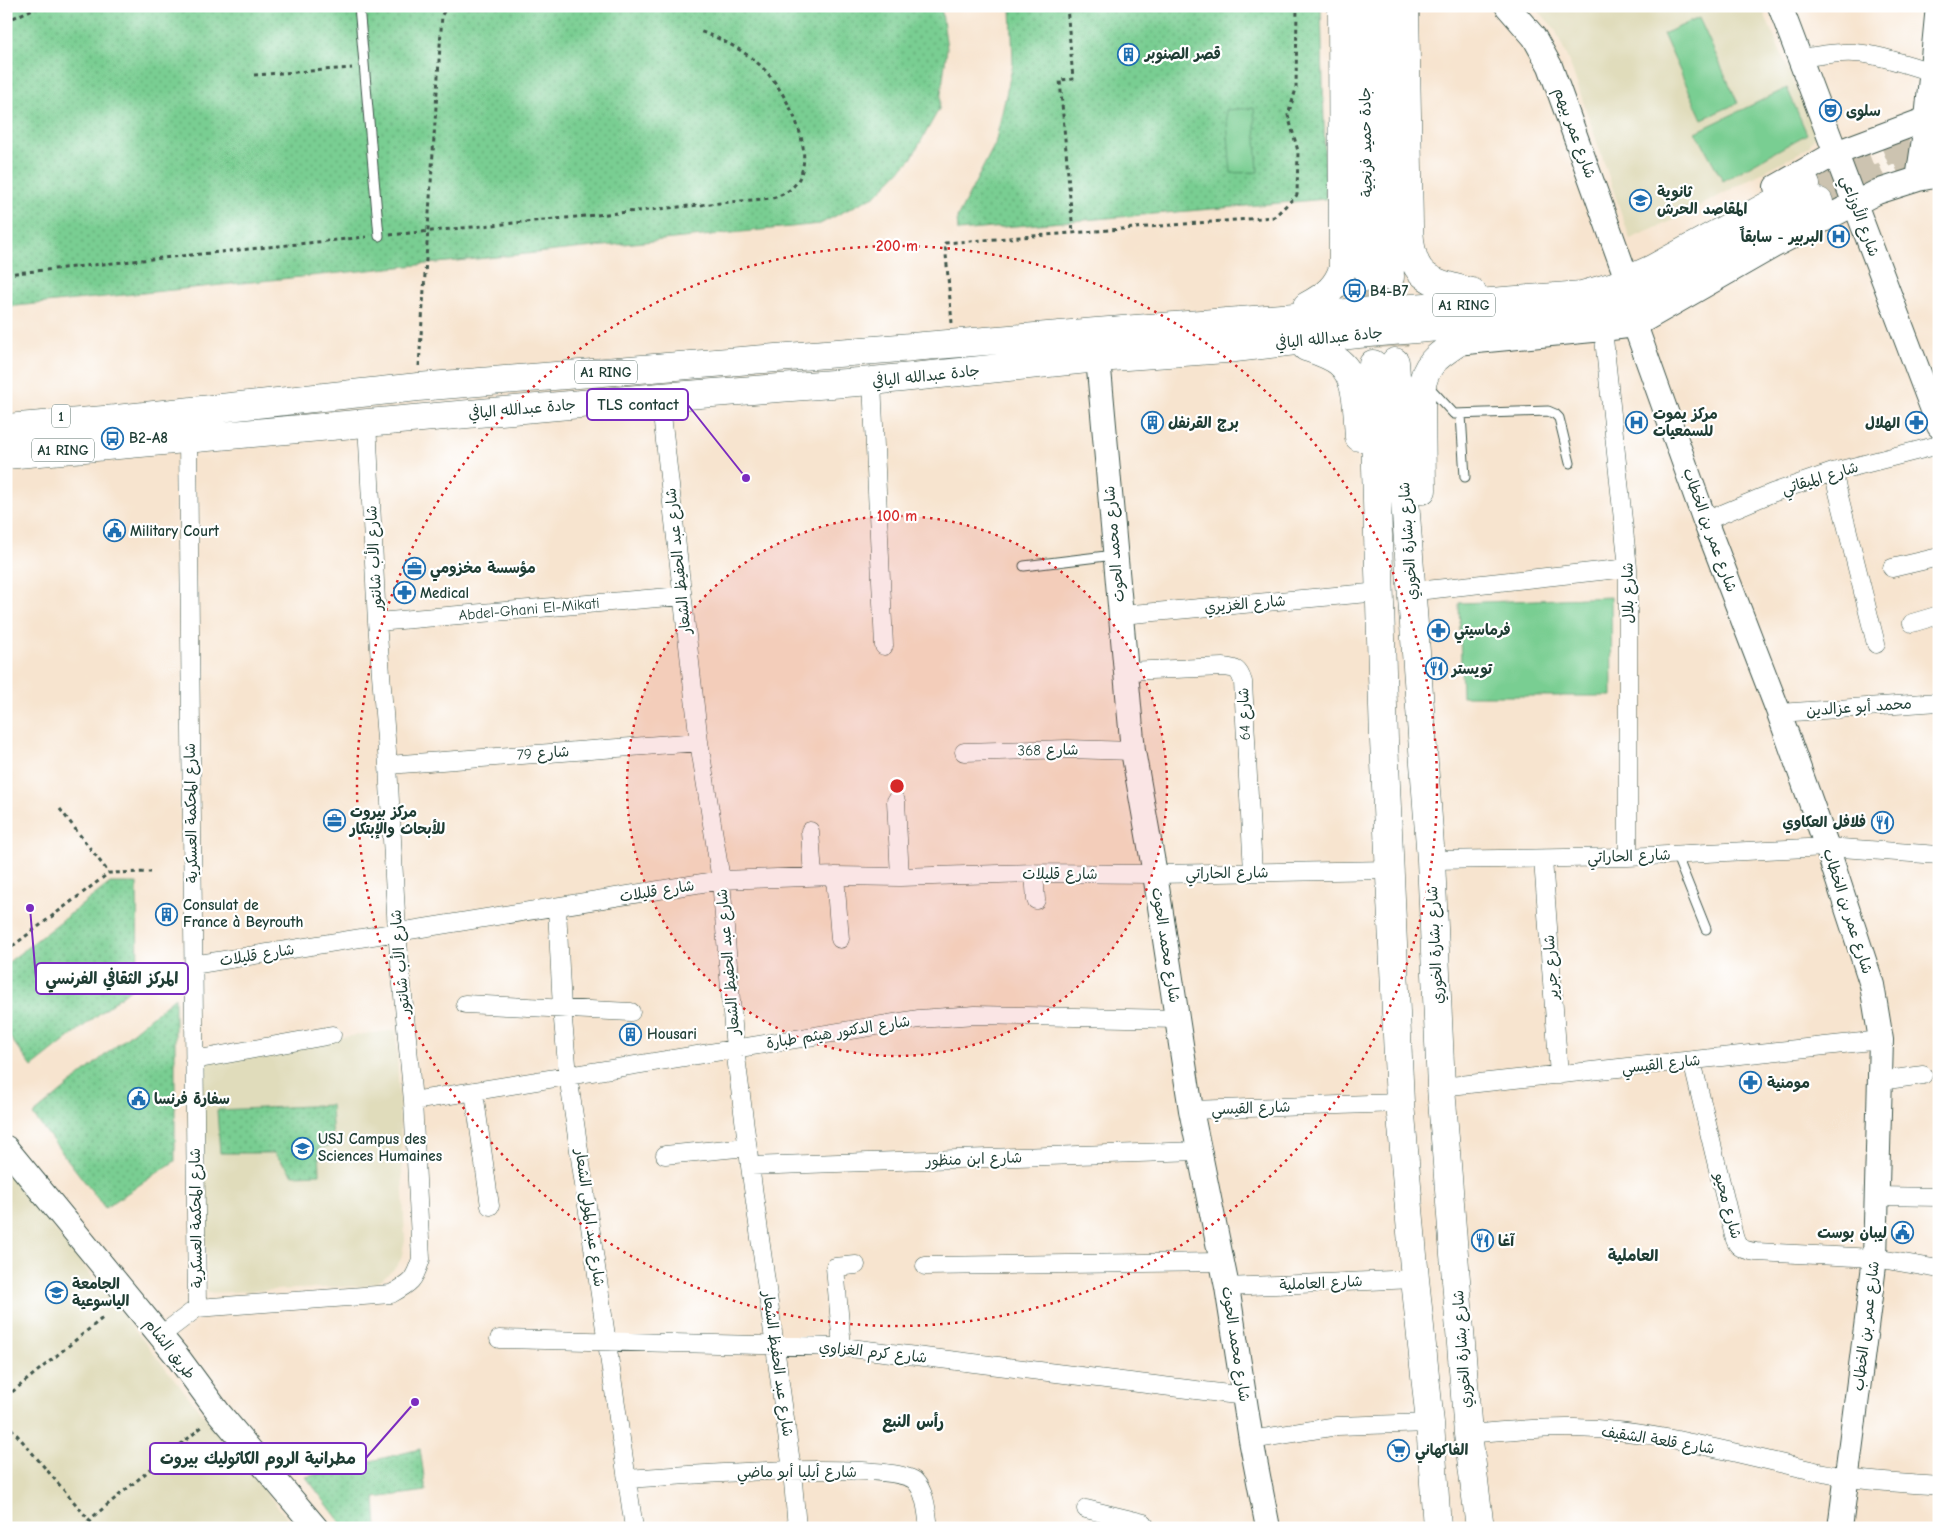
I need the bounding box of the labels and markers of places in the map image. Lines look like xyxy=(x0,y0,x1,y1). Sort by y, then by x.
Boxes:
building icon: قصر الصنوبر xyxy=(1117,42,1141,66)
place label: قصر الصنوبر xyxy=(1143,45,1221,64)
theatre icon: سلوى xyxy=(1818,99,1842,123)
place label: سلوى xyxy=(1846,102,1881,121)
place label: ثانوية المقاصد الحرش xyxy=(1657,183,1748,218)
school or university icon: ثانوية المقاصد الحرش xyxy=(1629,189,1653,213)
place label: البربير - سابقاً xyxy=(1739,225,1823,246)
hospital icon: البربير - سابقاً xyxy=(1827,225,1851,249)
bus stop icon: B4-B7 xyxy=(1342,279,1366,303)
place label: B4-B7 xyxy=(1370,282,1409,300)
callout: TLS contact xyxy=(587,389,688,420)
place label: مركز يموت للسمعيات xyxy=(1653,405,1718,440)
building icon: برج القرنفل xyxy=(1140,411,1164,435)
hospital icon: مركز يموت للسمعيات xyxy=(1625,411,1649,435)
pharmacy icon: الهلال xyxy=(1904,411,1928,435)
place label: برج القرنفل xyxy=(1168,414,1239,432)
place label: الهلال xyxy=(1865,414,1900,432)
bus stop icon: B2-A8 xyxy=(101,426,125,450)
place label: B2-A8 xyxy=(129,429,168,447)
public building icon: Military Court xyxy=(102,519,126,543)
place label: Military Court xyxy=(130,522,220,540)
office icon: مؤسسة مخزومي xyxy=(402,556,426,580)
place label: مؤسسة مخزومي xyxy=(430,559,536,582)
pharmacy icon: Medical xyxy=(392,581,416,605)
place label: Medical xyxy=(420,584,469,602)
pharmacy icon: فرماسيتي xyxy=(1426,618,1450,642)
place label: فرماسيتي xyxy=(1454,621,1511,644)
restaurant icon: تويستر xyxy=(1424,657,1448,681)
place label: تويستر xyxy=(1450,660,1493,679)
centre of rings xyxy=(888,777,906,795)
place label: مركز بيروت للأبحاث والإبتكار xyxy=(348,803,445,839)
office icon: مركز بيروت للأبحاث والإبتكار xyxy=(322,809,346,833)
restaurant icon: فلافل العكاوي xyxy=(1870,810,1894,834)
place label: فلافل العكاوي xyxy=(1783,813,1866,834)
place label: Consulat de France à Beyrouth xyxy=(183,896,303,931)
building icon: Consulat de France à Beyrouth xyxy=(155,902,179,926)
callout: المركز الثقافي الفرنسي xyxy=(36,963,188,994)
building icon: Housari xyxy=(619,1022,643,1046)
place label: Housari xyxy=(647,1025,697,1043)
pharmacy icon: مومنية xyxy=(1739,1071,1763,1095)
place label: مومنية xyxy=(1767,1074,1810,1093)
public building icon: سفارة فرنسا xyxy=(126,1087,150,1111)
place label: سفارة فرنسا xyxy=(154,1090,230,1108)
place label: USJ Campus des Sciences Humaines xyxy=(318,1130,442,1165)
school or university icon: USJ Campus des Sciences Humaines xyxy=(290,1136,314,1160)
public building icon: ليبان بوست xyxy=(1891,1221,1915,1245)
place label: ليبان بوست xyxy=(1817,1224,1887,1243)
restaurant icon: آغا xyxy=(1470,1229,1494,1253)
place label: آغا xyxy=(1498,1232,1515,1250)
place label: الجامعة الياسوعية xyxy=(72,1275,129,1311)
school or university icon: الجامعة الياسوعية xyxy=(44,1281,68,1305)
supermarket icon: الفاكهاني xyxy=(1387,1438,1411,1462)
place label: الفاكهاني xyxy=(1415,1441,1468,1464)
callout: مطرانية الروم الكاثوليك بيروت xyxy=(150,1443,366,1474)

